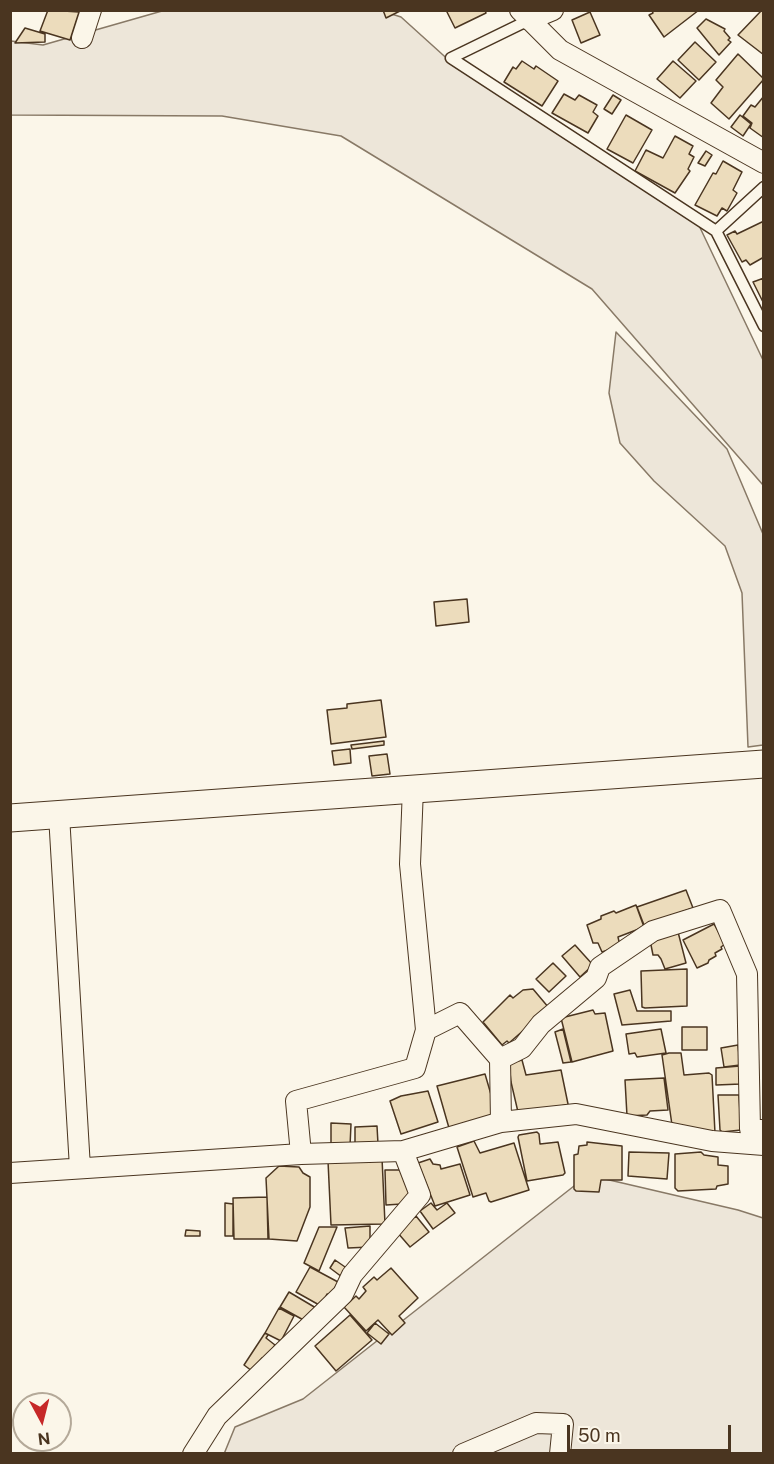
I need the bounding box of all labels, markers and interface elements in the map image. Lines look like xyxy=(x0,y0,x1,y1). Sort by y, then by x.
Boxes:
north arrow xyxy=(12,1392,72,1452)
scale bar xyxy=(570,1413,734,1451)
text: 50 m xyxy=(578,1425,621,1446)
text: N xyxy=(37,1428,51,1449)

